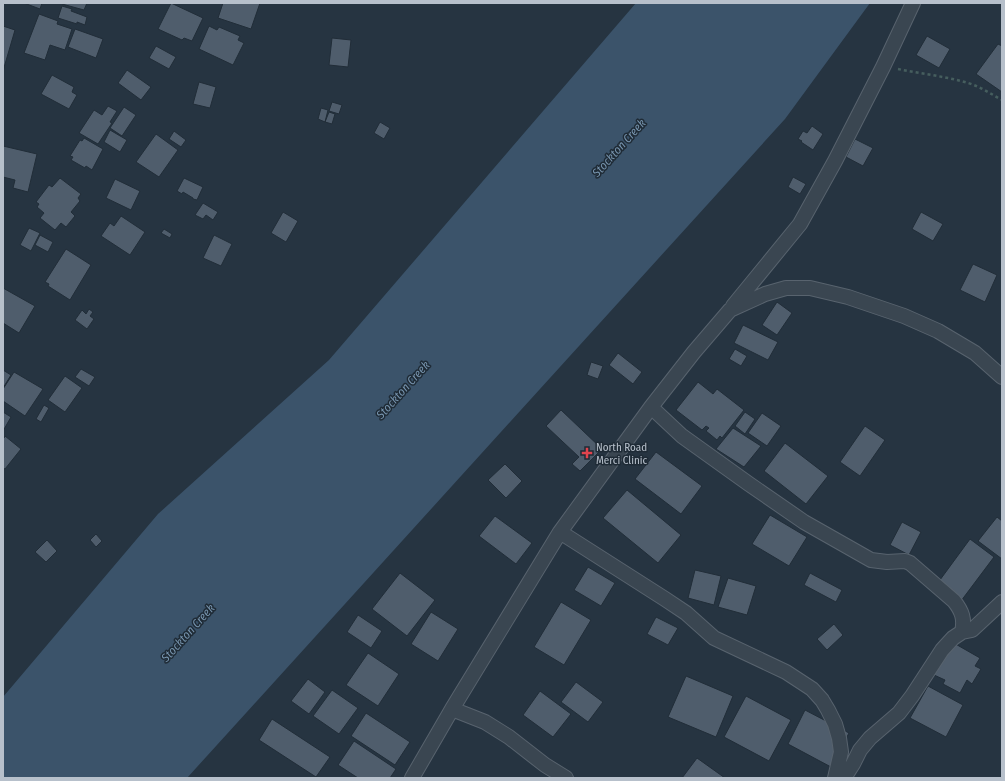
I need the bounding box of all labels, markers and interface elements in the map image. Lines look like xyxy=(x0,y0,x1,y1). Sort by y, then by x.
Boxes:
water label: Stockton Creek xyxy=(589,116,649,181)
water label: Stockton Creek xyxy=(373,358,433,423)
place label: North Road Merci Clinic xyxy=(596,441,648,467)
marker: North Road Merci Clinic xyxy=(581,447,593,459)
water label: Stockton Creek xyxy=(158,601,218,666)

